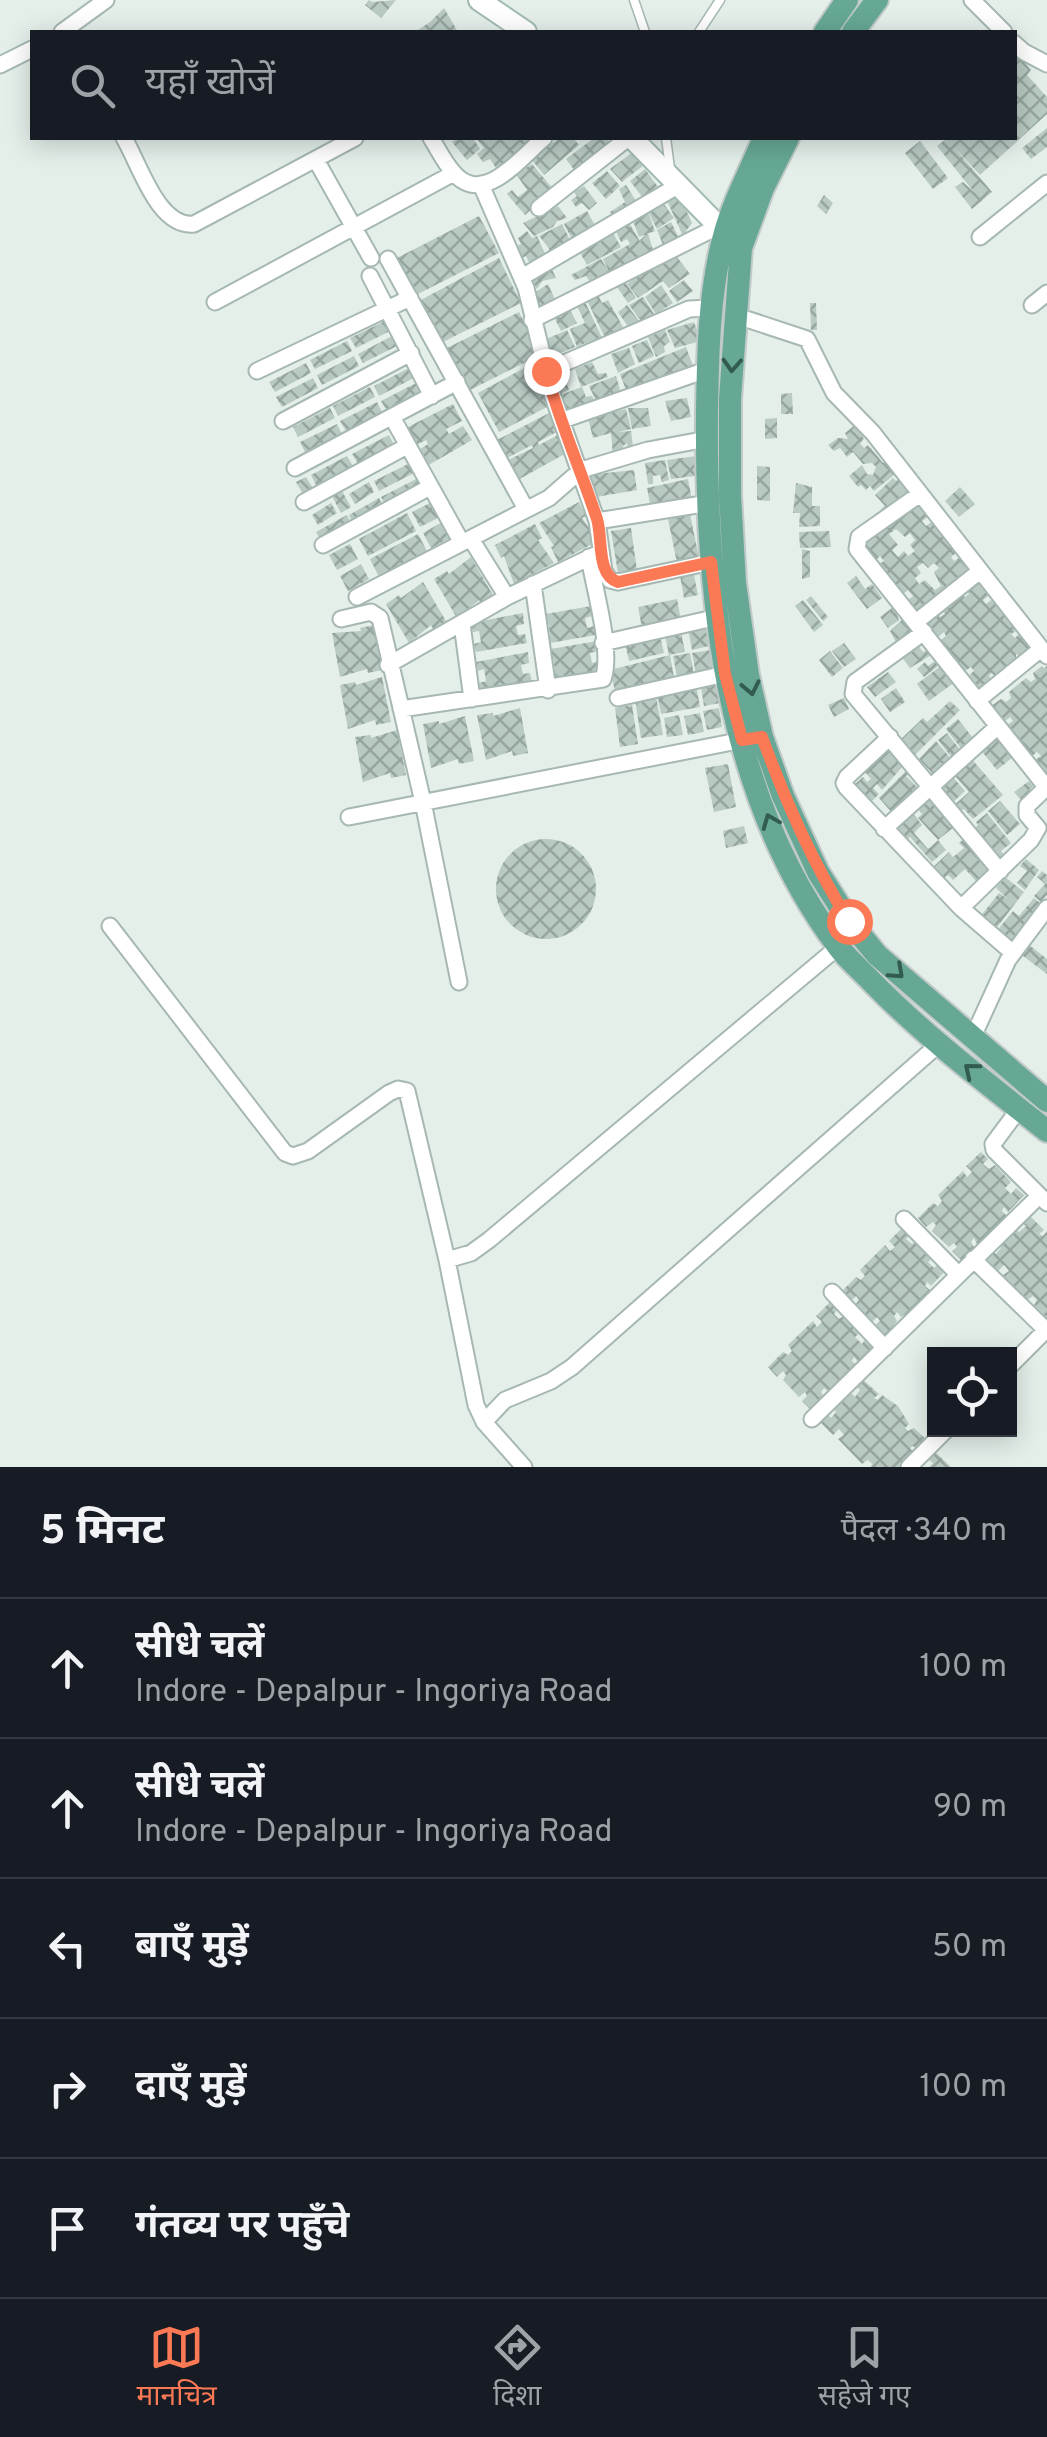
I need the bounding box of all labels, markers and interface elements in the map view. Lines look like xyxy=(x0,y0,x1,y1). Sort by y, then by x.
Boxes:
search box xyxy=(30,30,1017,140)
icon: search xyxy=(65,58,120,113)
text: यहाँ खोजें xyxy=(145,60,275,109)
route end xyxy=(524,349,570,395)
one-way arrow xyxy=(722,357,743,373)
one-way arrow xyxy=(740,679,761,696)
one-way arrow xyxy=(761,813,781,831)
route start xyxy=(827,899,873,945)
one-way arrow xyxy=(885,961,904,979)
one-way arrow xyxy=(964,1064,982,1082)
map controls xyxy=(927,1347,1017,1437)
button: locate xyxy=(927,1347,1017,1437)
text: 5 मिनट xyxy=(40,1506,164,1559)
text: पैदल · 340 m xyxy=(841,1512,1007,1552)
text: सीधे चलें xyxy=(135,1623,264,1672)
icon: ahead xyxy=(40,1641,95,1696)
text: 100 m xyxy=(920,1648,1007,1688)
text: Indore - Depalpur - Ingoriya Road xyxy=(135,1673,612,1713)
text: सीधे चलें xyxy=(135,1763,264,1812)
icon: ahead xyxy=(40,1781,95,1836)
text: 90 m xyxy=(933,1788,1007,1828)
text: Indore - Depalpur - Ingoriya Road xyxy=(135,1813,612,1853)
icon: left xyxy=(40,1921,95,1976)
text: बाएँ मुड़ें xyxy=(135,1923,249,1972)
text: 50 m xyxy=(932,1928,1007,1968)
icon: right xyxy=(40,2061,95,2116)
text: दाएँ मुड़ें xyxy=(135,2063,247,2112)
text: 100 m xyxy=(920,2068,1007,2108)
icon: arrive xyxy=(40,2201,95,2256)
text: गंतव्य पर पहुँचे xyxy=(135,2203,349,2252)
tab: मानचित्र xyxy=(137,2320,217,2416)
tab: दिशा xyxy=(490,2320,545,2416)
tab: सहेजे गए xyxy=(818,2320,910,2416)

